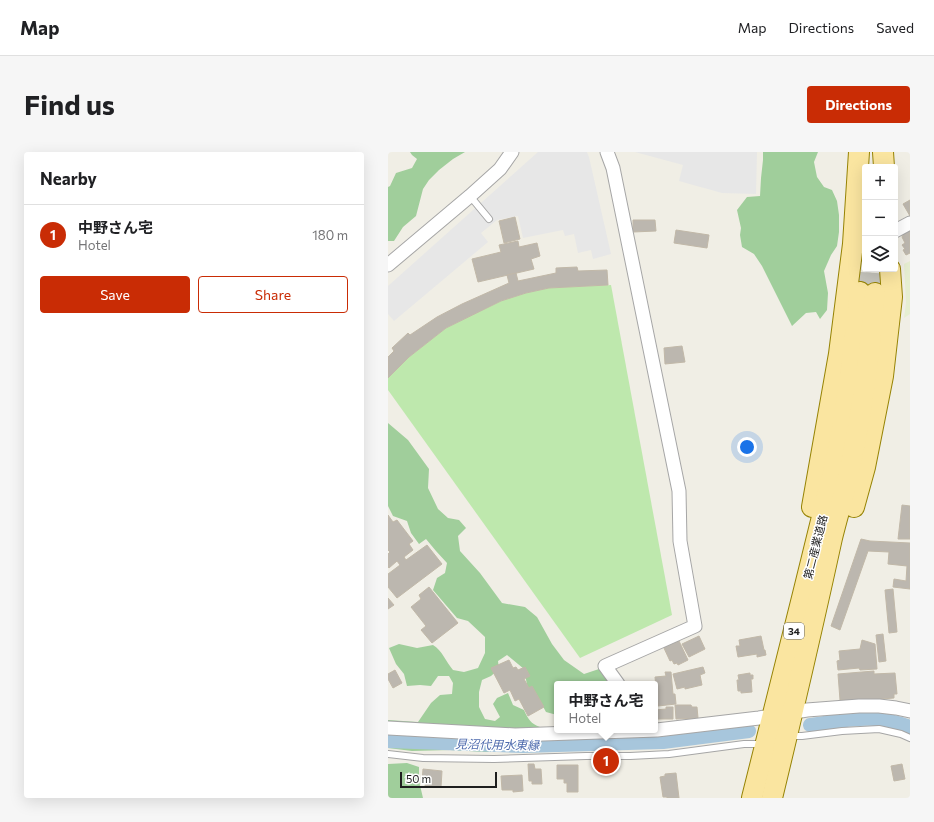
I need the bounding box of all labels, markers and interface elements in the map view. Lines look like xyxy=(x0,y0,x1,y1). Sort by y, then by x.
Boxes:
text: Map xyxy=(20,16,59,39)
text: Map xyxy=(738,19,767,36)
text: Directions xyxy=(789,19,854,36)
text: Saved xyxy=(876,19,914,36)
button: Directions xyxy=(807,86,910,123)
text: Find us xyxy=(24,87,115,121)
map controls xyxy=(862,164,898,272)
button: + xyxy=(862,164,898,200)
text: Nearby xyxy=(40,168,97,189)
button: − xyxy=(862,200,898,236)
text: 中野さん宅 xyxy=(78,218,153,236)
text: 1 xyxy=(50,227,56,243)
text: 180 m xyxy=(312,227,348,243)
button: layers xyxy=(862,236,898,272)
text: Hotel xyxy=(78,237,111,253)
button: Save xyxy=(40,276,190,313)
button: Share xyxy=(198,276,348,313)
your location xyxy=(737,437,757,457)
street label: 第二産業道路 xyxy=(801,513,829,581)
road number: 34 xyxy=(784,623,804,639)
popup xyxy=(554,681,658,733)
text: 中野さん宅 xyxy=(568,691,644,709)
text: Hotel xyxy=(568,710,601,726)
water label: 見沼代用水東縁 xyxy=(455,736,541,752)
pin: 1 xyxy=(593,746,619,776)
scale bar xyxy=(400,770,497,789)
text: 50 m xyxy=(406,772,431,785)

